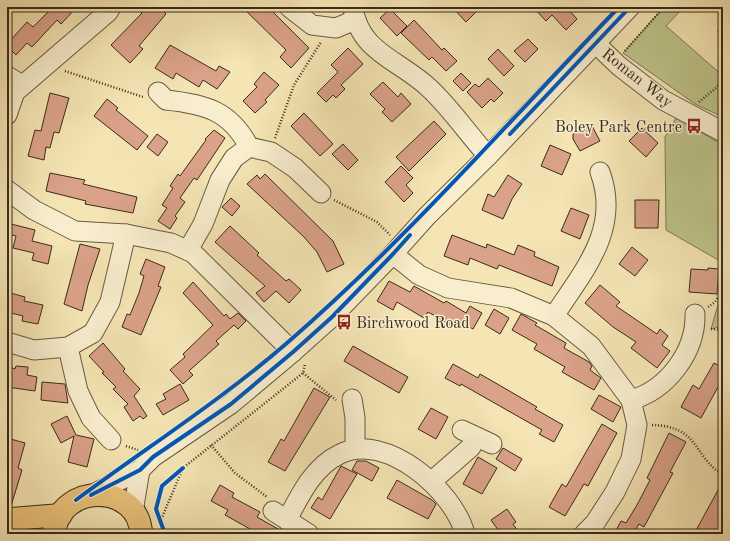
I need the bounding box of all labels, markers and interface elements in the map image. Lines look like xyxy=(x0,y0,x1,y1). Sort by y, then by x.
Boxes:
street label: Roman Way xyxy=(598,46,676,111)
bus stop icon: Boley Park Centre xyxy=(685,117,703,135)
place label: Boley Park Centre xyxy=(555,120,682,136)
bus stop icon: Birchwood Road xyxy=(335,313,353,331)
place label: Birchwood Road xyxy=(356,316,470,332)

